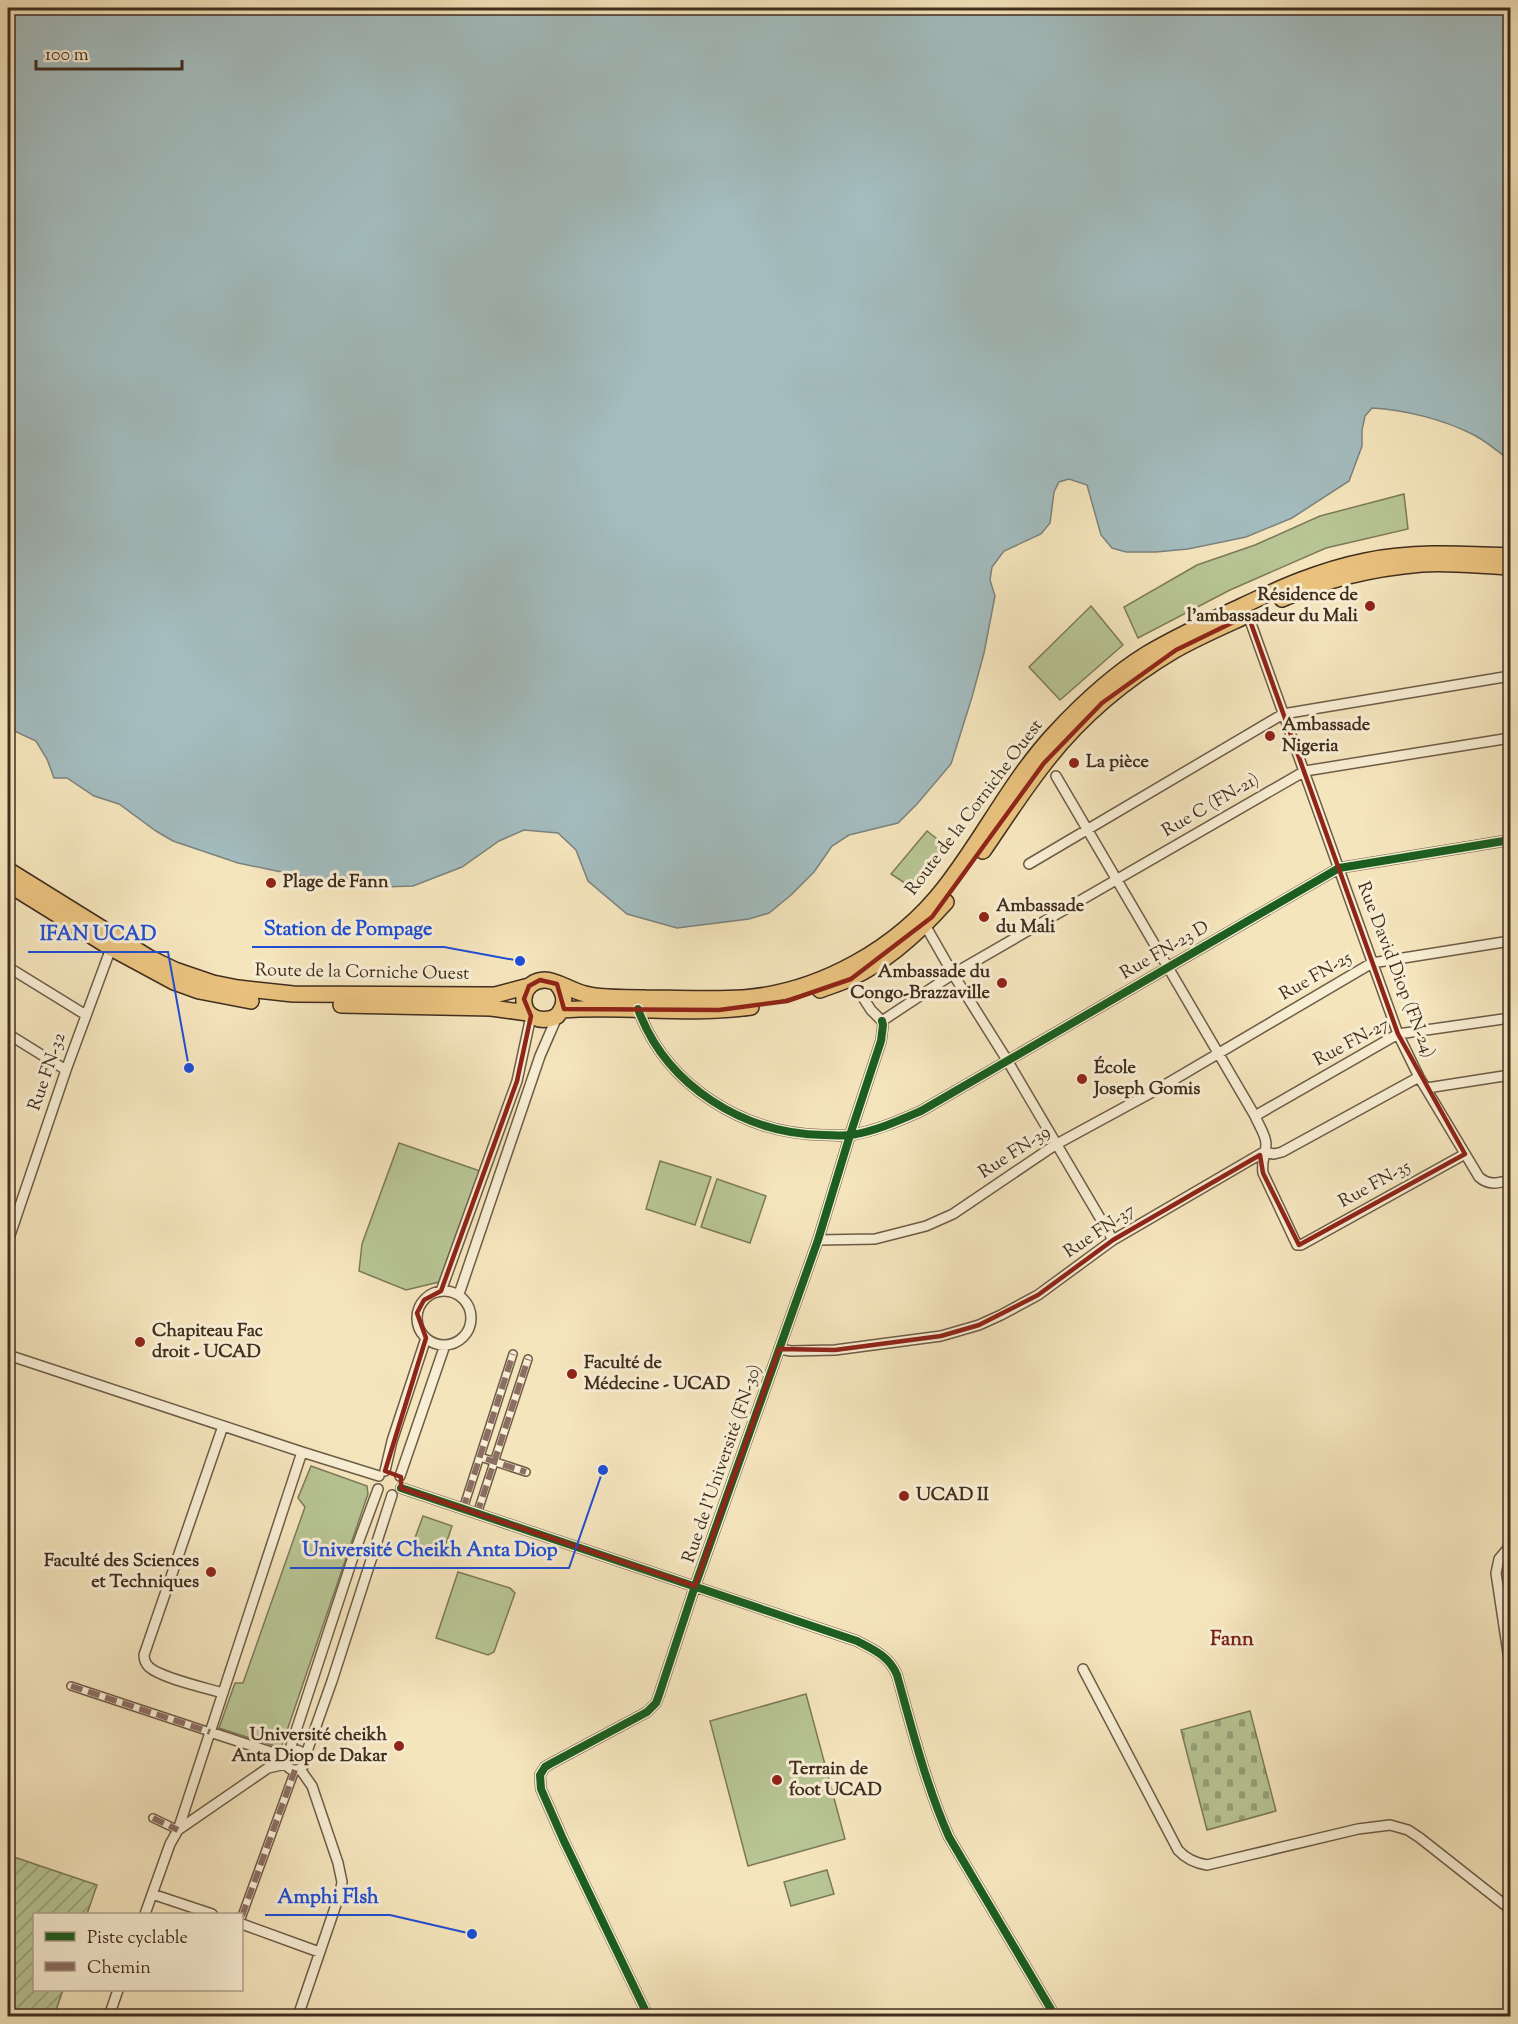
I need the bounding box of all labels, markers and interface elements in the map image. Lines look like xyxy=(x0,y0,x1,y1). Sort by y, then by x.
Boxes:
scale bar xyxy=(36,33,182,71)
text: 100 m xyxy=(45,43,89,69)
place label: Résidence de l'ambassadeur du Mali xyxy=(1187,583,1359,630)
marker: Résidence de l'ambassadeur du Mali xyxy=(1363,599,1377,613)
place label: Ambassade Nigeria xyxy=(1282,713,1371,760)
street label: Route de la Corniche Ouest xyxy=(900,714,1050,902)
marker: Ambassade Nigeria xyxy=(1263,729,1277,743)
place label: La pièce xyxy=(1086,750,1150,776)
marker: La pièce xyxy=(1067,756,1081,770)
street label: Rue C (FN-21) xyxy=(1157,768,1265,844)
place label: Plage de Fann xyxy=(283,870,389,896)
marker: Plage de Fann xyxy=(264,876,278,890)
street label: Rue David Diop (FN-24) xyxy=(1349,878,1441,1062)
place label: Ambassade du Mali xyxy=(996,894,1085,941)
callout: Station de Pompage xyxy=(252,909,444,947)
marker: Ambassade du Mali xyxy=(977,910,991,924)
callout: IFAN UCAD xyxy=(28,914,168,952)
street label: Rue FN-23 D xyxy=(1116,915,1214,987)
text: Station de Pompage xyxy=(264,916,432,945)
text: IFAN UCAD xyxy=(40,921,156,950)
street label: Rue FN-25 xyxy=(1275,946,1357,1008)
street label: Route de la Corniche Ouest xyxy=(254,958,470,988)
place label: Ambassade du Congo-Brazzaville xyxy=(850,960,991,1007)
marker: Ambassade du Congo-Brazzaville xyxy=(995,976,1009,990)
street label: Rue FN-27 xyxy=(1309,1012,1395,1074)
street label: Rue FN-32 xyxy=(23,1029,74,1114)
place label: École Joseph Gomis xyxy=(1092,1055,1200,1103)
marker: École Joseph Gomis xyxy=(1075,1072,1089,1086)
street label: Rue FN-39 xyxy=(974,1120,1056,1186)
street label: Rue FN-35 xyxy=(1334,1155,1416,1215)
street label: Rue FN-37 xyxy=(1059,1198,1141,1266)
place label: Chapiteau Fac droit - UCAD xyxy=(152,1319,264,1366)
marker: Chapiteau Fac droit - UCAD xyxy=(133,1335,147,1349)
place label: Faculté de Médecine - UCAD xyxy=(584,1351,730,1398)
street label: Rue de l'Université (FN-30) xyxy=(677,1361,769,1567)
marker: Faculté de Médecine - UCAD xyxy=(565,1367,579,1381)
place label: UCAD II xyxy=(916,1483,989,1509)
marker: UCAD II xyxy=(897,1489,911,1503)
callout: Université Cheikh Anta Diop xyxy=(290,1530,569,1568)
text: Université Cheikh Anta Diop xyxy=(302,1537,558,1566)
place label: Faculté des Sciences et Techniques xyxy=(44,1549,199,1596)
marker: Faculté des Sciences et Techniques xyxy=(204,1565,218,1579)
district label: Fann xyxy=(1210,1626,1254,1655)
place label: Université cheikh Anta Diop de Dakar xyxy=(231,1723,387,1770)
marker: Université cheikh Anta Diop de Dakar xyxy=(392,1739,406,1753)
place label: Terrain de foot UCAD xyxy=(789,1757,882,1804)
marker: Terrain de foot UCAD xyxy=(770,1773,784,1787)
callout: Amphi Flsh xyxy=(265,1877,390,1915)
text: Amphi Flsh xyxy=(277,1884,379,1913)
legend xyxy=(33,1913,243,1991)
text: Piste cyclable xyxy=(87,1926,188,1952)
text: Chemin xyxy=(87,1956,151,1982)

